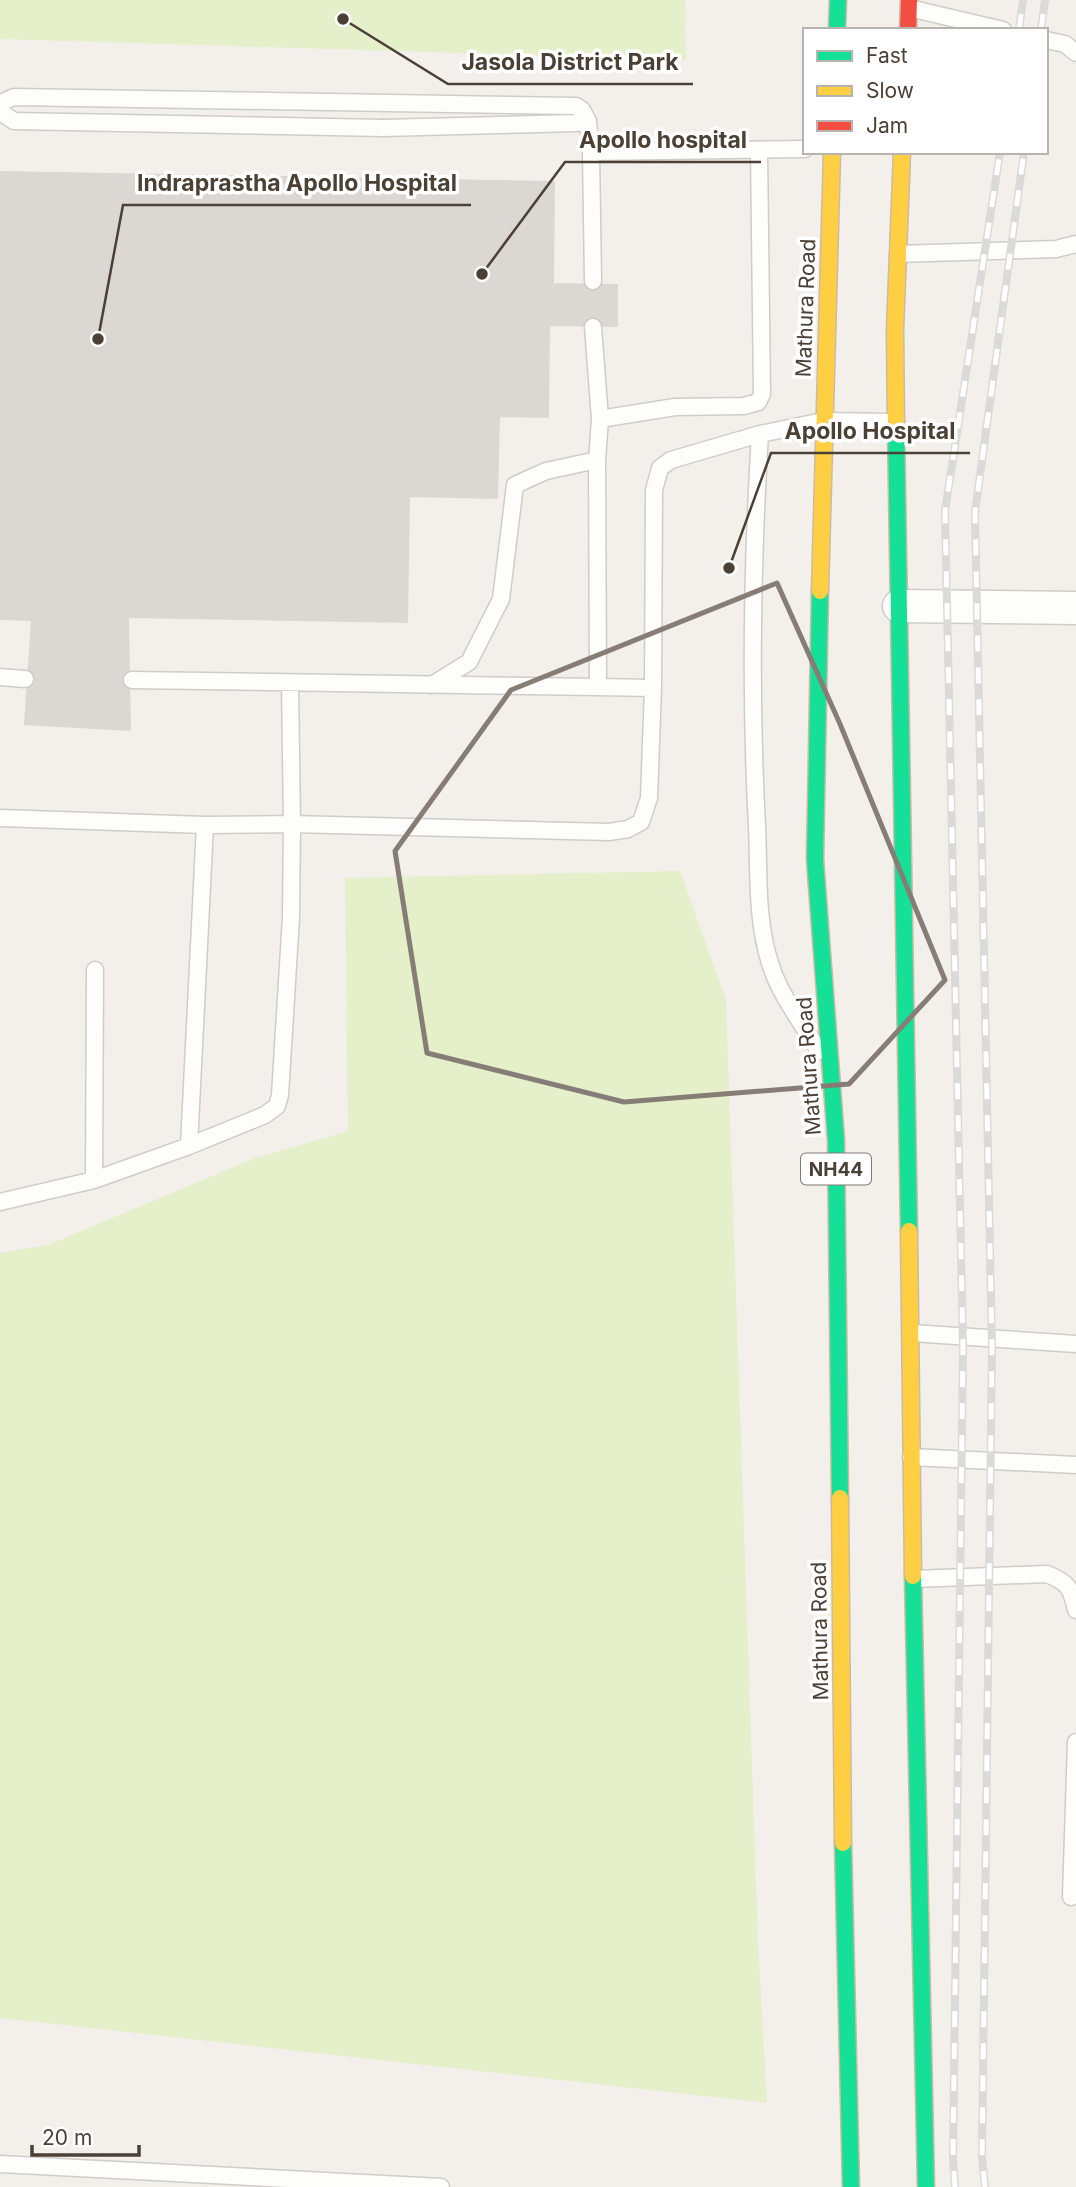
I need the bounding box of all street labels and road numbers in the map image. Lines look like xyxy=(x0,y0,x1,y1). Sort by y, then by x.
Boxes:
street label: Mathura Road xyxy=(791,238,820,378)
street label: Mathura Road xyxy=(791,996,826,1136)
road number: NH44 xyxy=(801,1154,871,1184)
street label: Mathura Road xyxy=(806,1561,833,1701)

